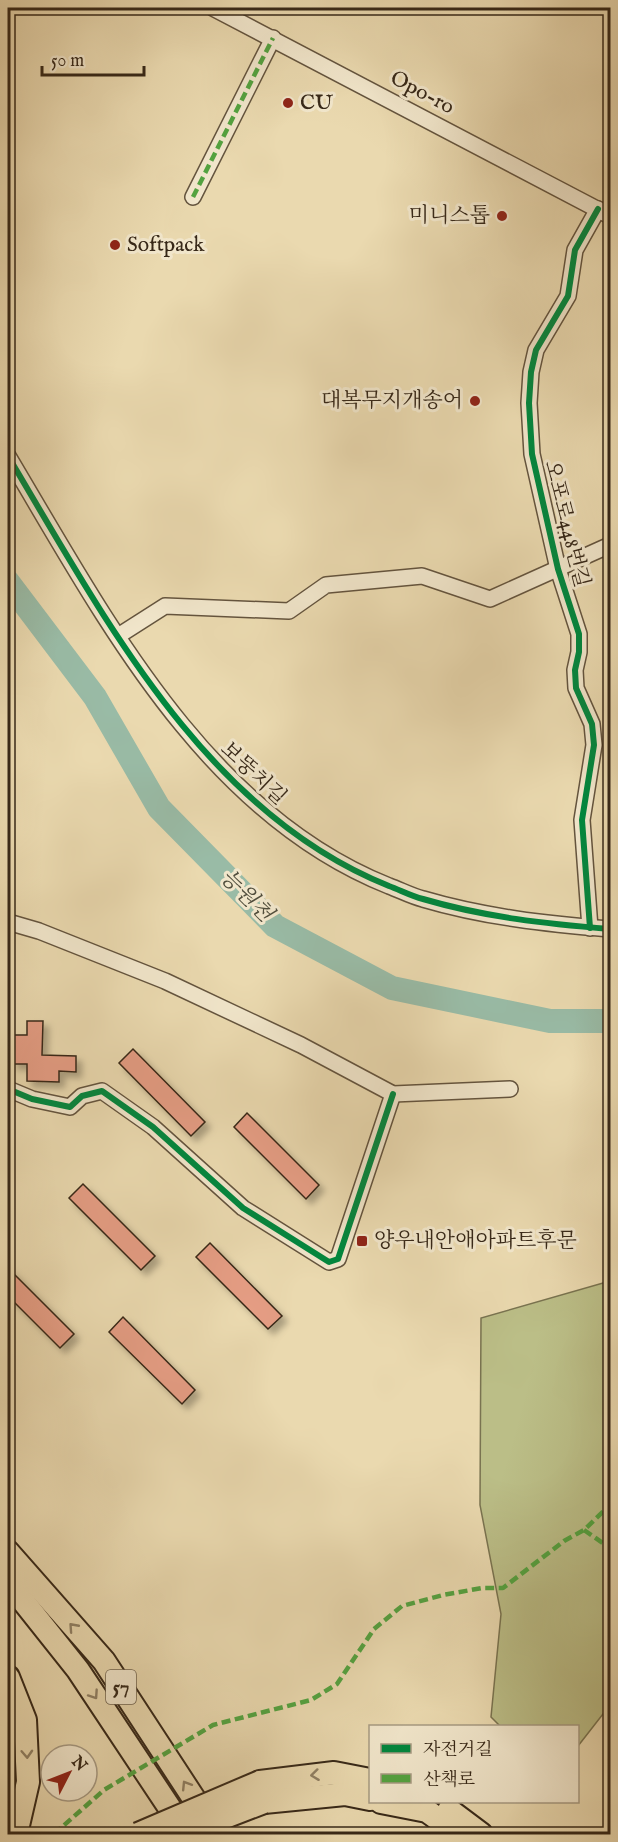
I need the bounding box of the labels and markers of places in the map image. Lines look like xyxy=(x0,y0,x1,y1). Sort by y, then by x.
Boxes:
place label: CU xyxy=(300,90,333,117)
marker: CU xyxy=(281,96,295,110)
place label: 미니스톱 xyxy=(409,203,490,230)
marker: 미니스톱 xyxy=(495,209,509,223)
place label: Softpack xyxy=(127,232,205,259)
marker: Softpack xyxy=(108,238,122,252)
place label: 대복무지개송어 xyxy=(321,388,463,415)
marker: 대복무지개송어 xyxy=(468,394,482,408)
place label: 양우내안애아파트후문 xyxy=(374,1228,577,1255)
marker: 양우내안애아파트후문 xyxy=(355,1234,369,1248)

